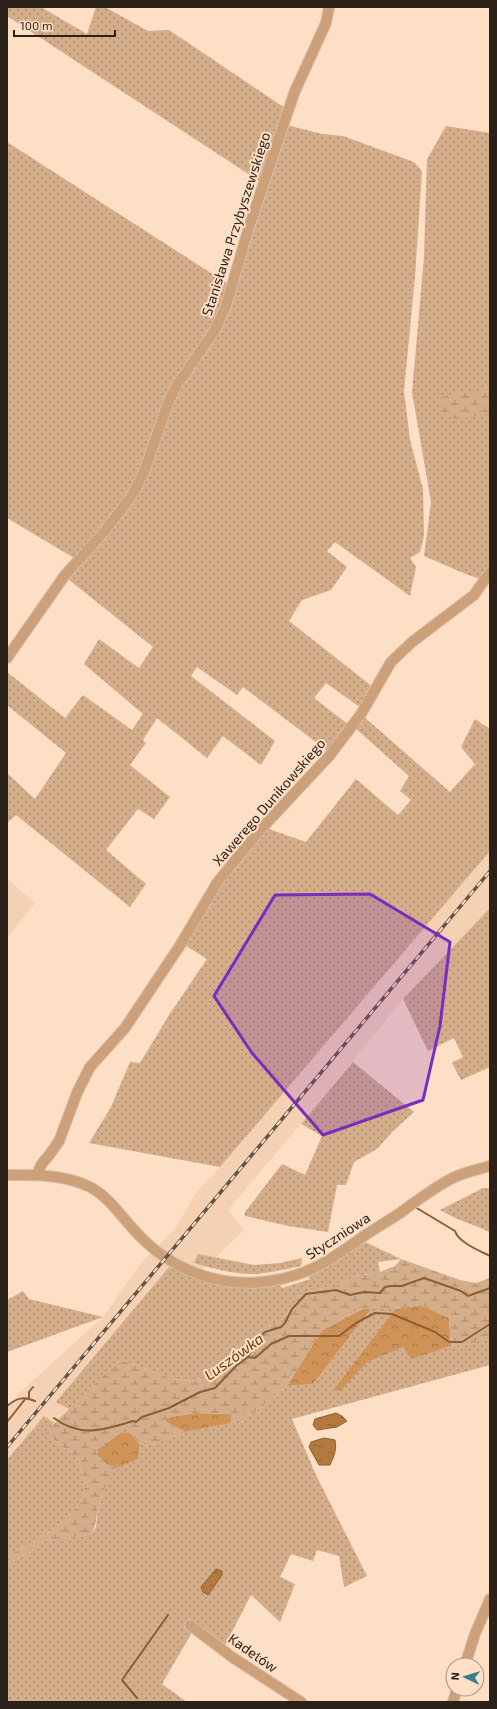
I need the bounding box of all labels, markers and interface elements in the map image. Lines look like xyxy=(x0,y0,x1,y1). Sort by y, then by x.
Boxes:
scale bar xyxy=(14,12,115,38)
text: 100 m xyxy=(20,18,52,32)
street label: Stanisława Przybyszewskiego xyxy=(198,130,273,318)
street label: Xawerego Dunikowskiego xyxy=(209,734,329,869)
street label: Styczniowa xyxy=(302,1209,373,1263)
water label: Luszówka xyxy=(200,1329,267,1384)
street label: Kadetów xyxy=(225,1629,282,1676)
north arrow xyxy=(445,1657,485,1697)
text: N xyxy=(448,1672,461,1681)

